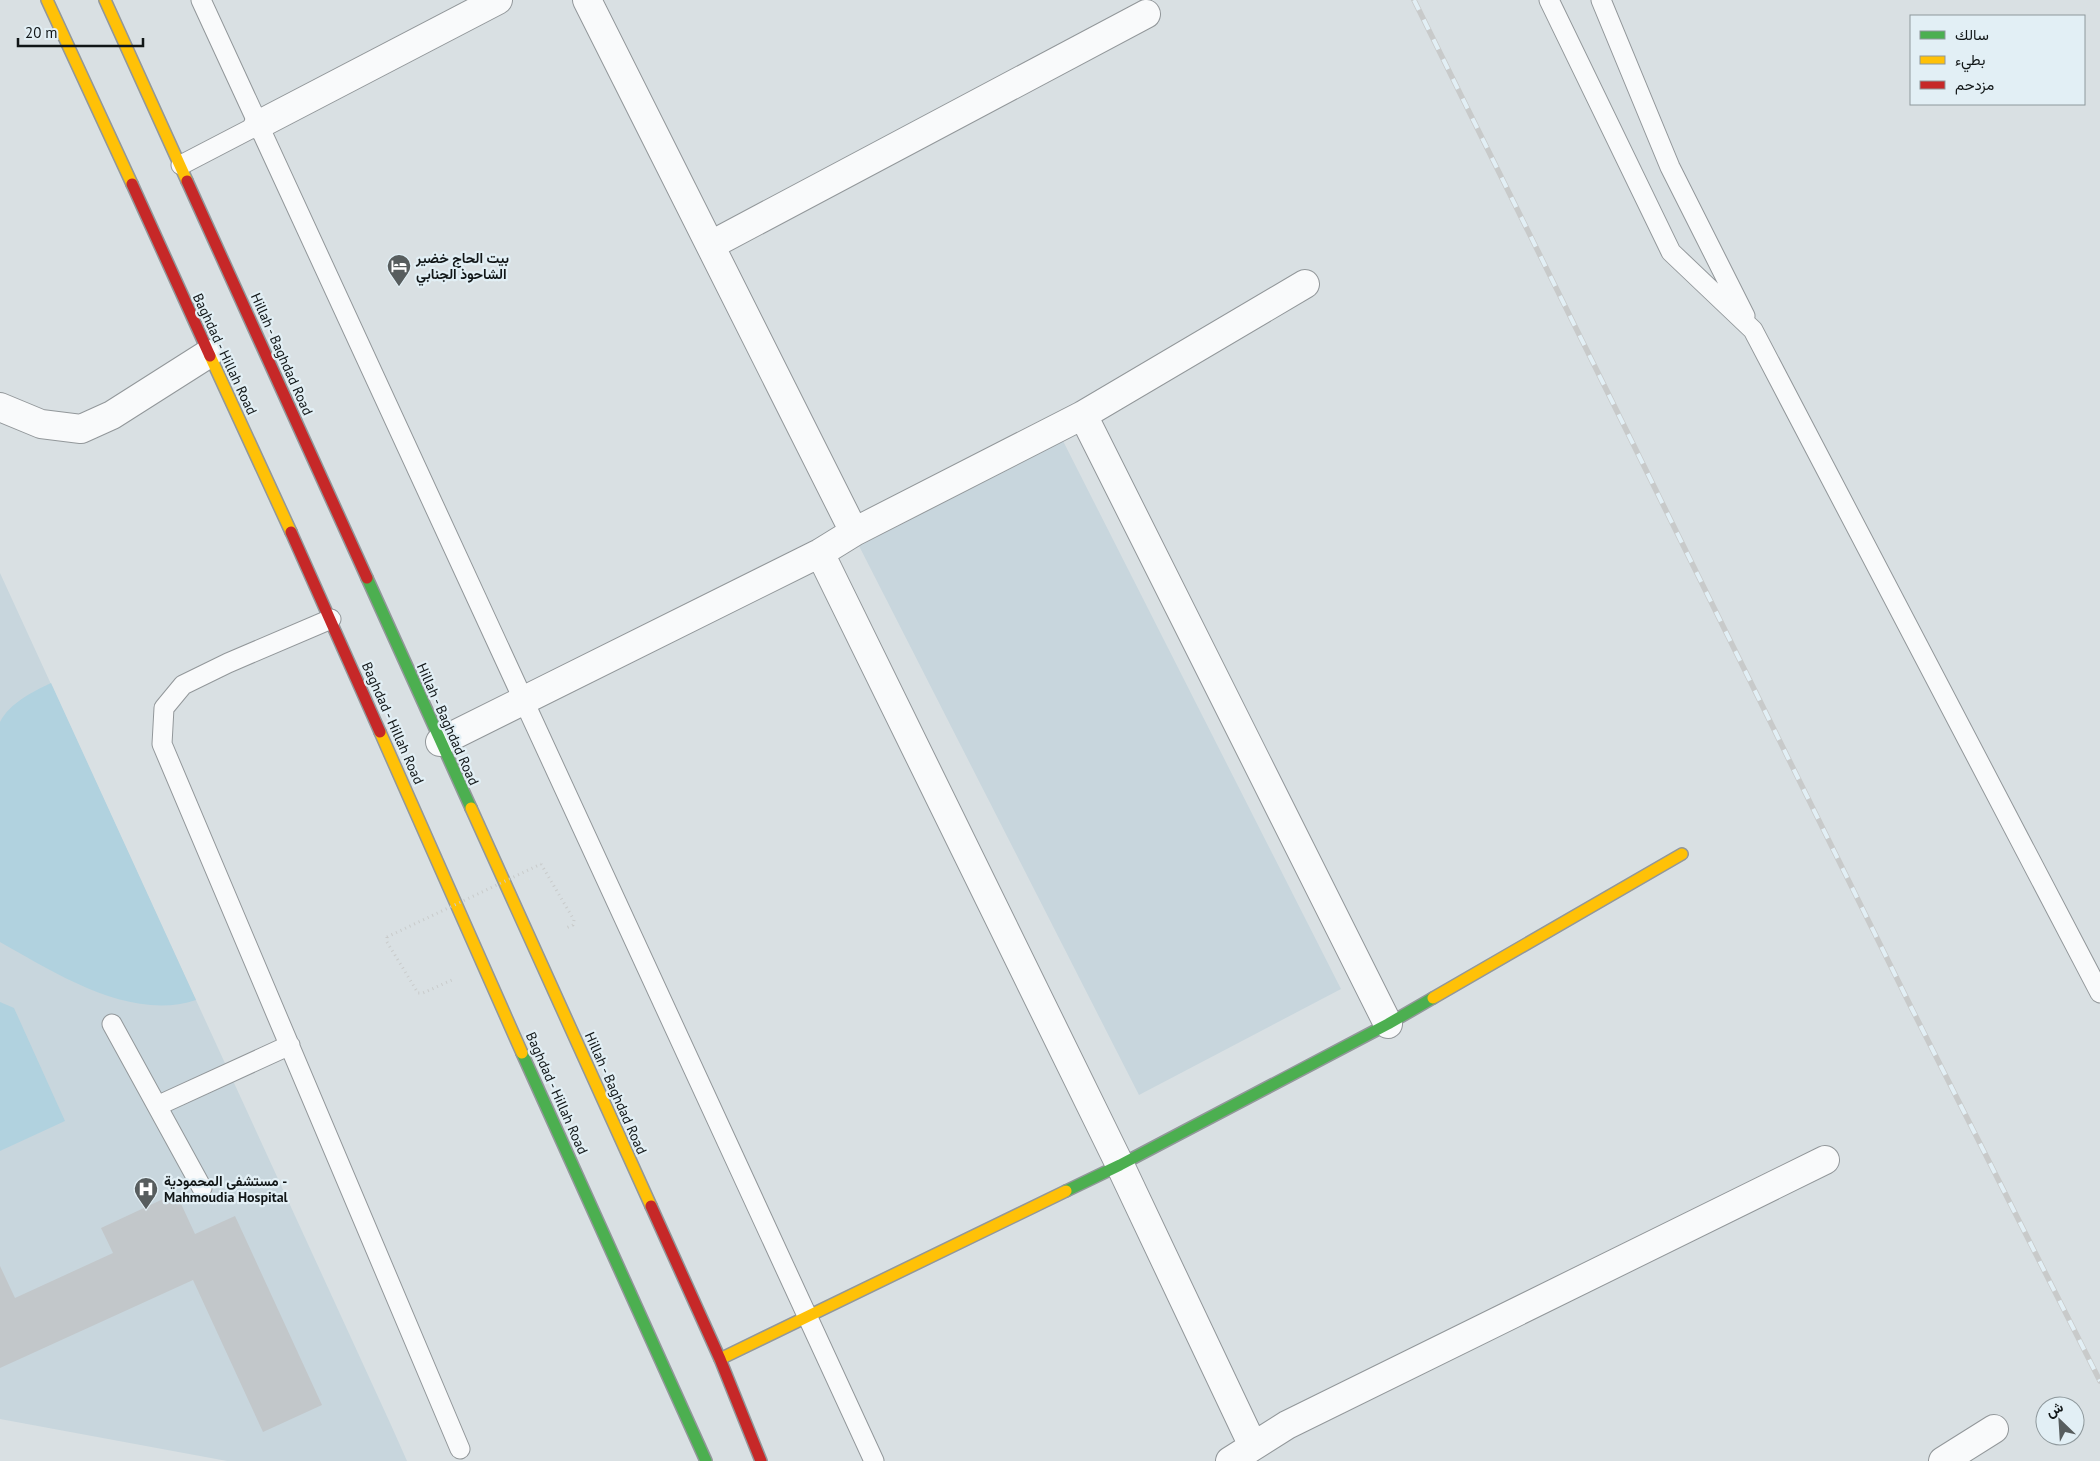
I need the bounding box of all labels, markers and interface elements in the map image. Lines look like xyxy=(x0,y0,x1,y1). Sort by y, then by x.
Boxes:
scale bar xyxy=(18,15,142,47)
legend xyxy=(1910,15,2085,105)
text: 20 m xyxy=(25,23,58,42)
text: سالك xyxy=(1955,25,1989,44)
text: بطيء xyxy=(1955,50,1985,73)
text: مزدحم xyxy=(1955,75,1994,95)
place label: بيت الحاج خضير الشاحوذ الجنابي xyxy=(415,249,509,286)
hotel icon: بيت الحاج خضير الشاحوذ الجنابي xyxy=(386,253,412,287)
street label: Baghdad - Hillah Road xyxy=(189,290,261,418)
street label: Hillah - Baghdad Road xyxy=(247,290,317,418)
street label: Baghdad - Hillah Road xyxy=(358,659,428,787)
street label: Hillah - Baghdad Road xyxy=(413,660,483,788)
street label: Baghdad - Hillah Road xyxy=(522,1029,592,1157)
street label: Hillah - Baghdad Road xyxy=(581,1029,651,1157)
place label: مستشفى المحمودية - Mahmoudia Hospital xyxy=(164,1172,289,1206)
hospital icon: مستشفى المحمودية - Mahmoudia Hospital xyxy=(133,1176,159,1210)
north arrow xyxy=(2035,1396,2085,1446)
text: ش xyxy=(2043,1397,2066,1421)

